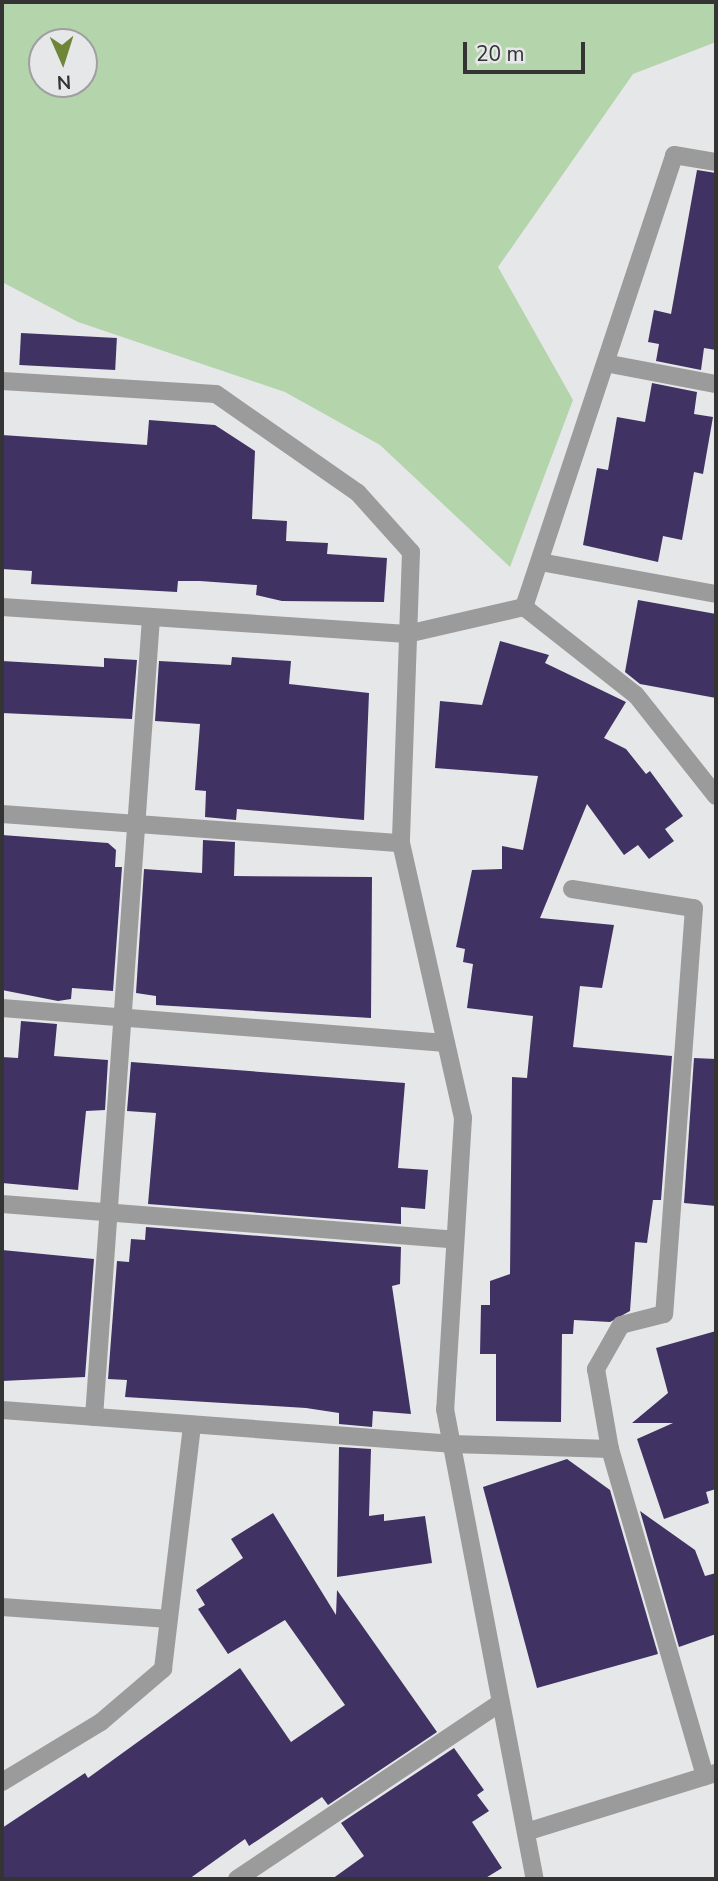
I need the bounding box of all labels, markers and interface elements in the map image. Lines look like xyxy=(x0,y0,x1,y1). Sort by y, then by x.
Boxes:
north arrow xyxy=(28,28,98,98)
scale bar xyxy=(466,28,588,72)
text: 20 m xyxy=(476,40,525,68)
text: N xyxy=(56,69,72,95)

